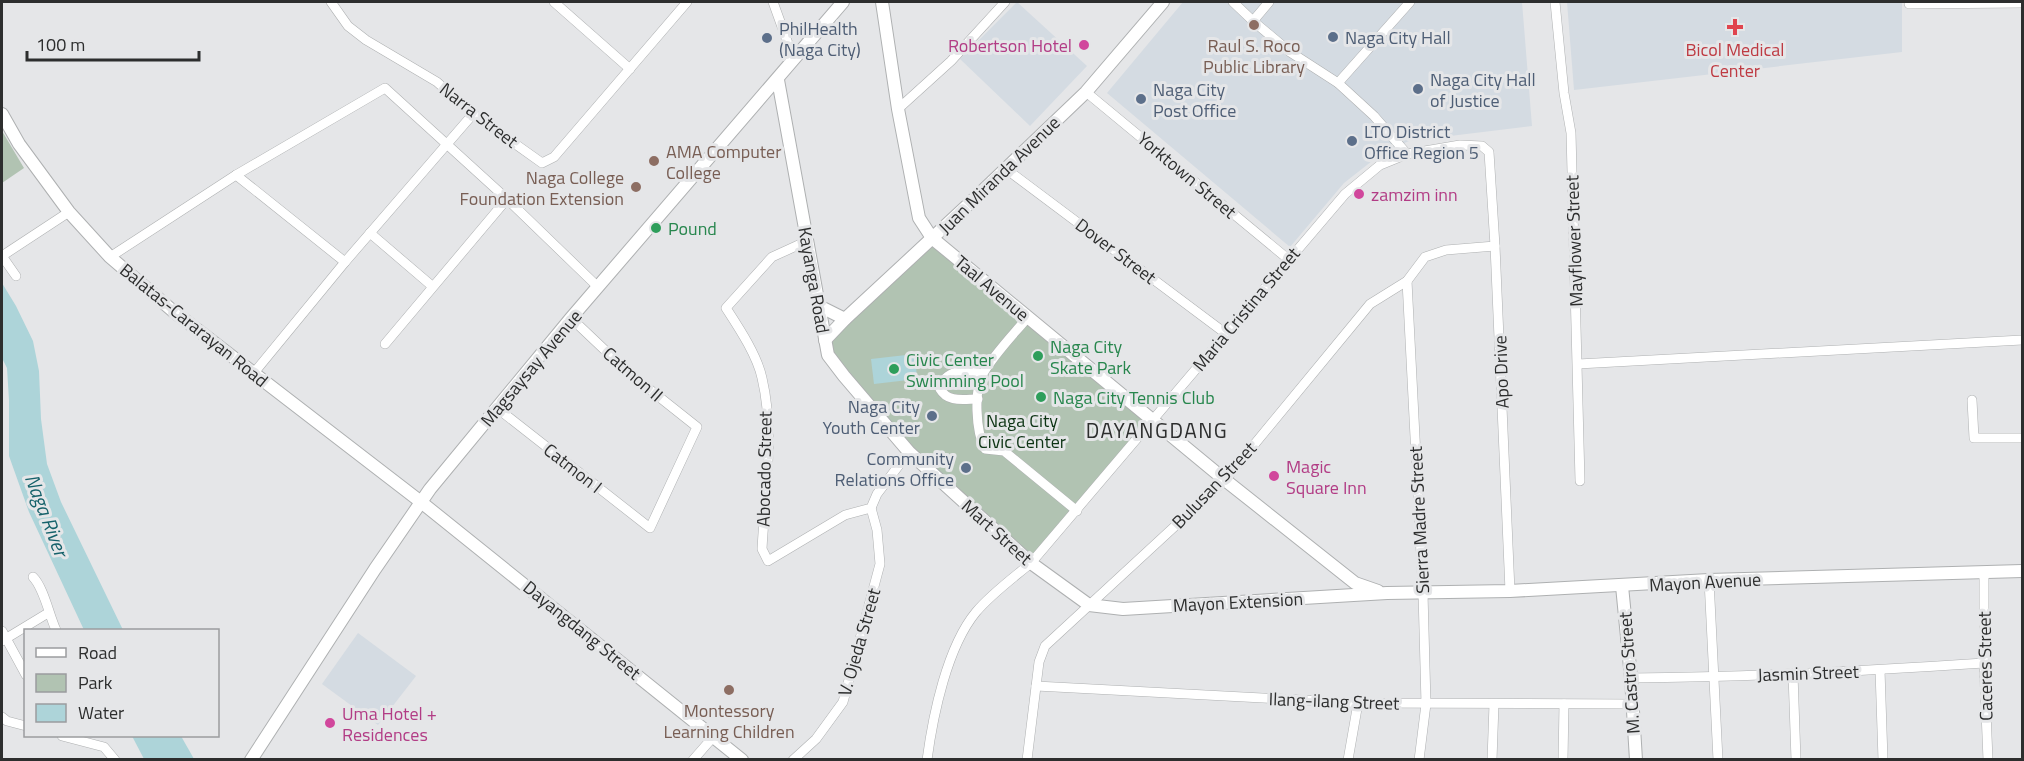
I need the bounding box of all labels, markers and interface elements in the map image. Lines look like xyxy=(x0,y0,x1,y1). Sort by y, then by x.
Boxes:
place label: PhilHealth (Naga City) xyxy=(779,15,861,63)
marker: Raul S. Roco Public Library xyxy=(1247,18,1261,32)
marker: Bicol Medical Center xyxy=(1726,18,1744,36)
scale bar xyxy=(27,24,200,62)
place label: Naga City Hall xyxy=(1345,24,1451,51)
marker: Naga City Hall xyxy=(1326,30,1340,44)
text: 100 m xyxy=(36,31,85,58)
marker: PhilHealth (Naga City) xyxy=(760,31,774,45)
place label: Robertson Hotel xyxy=(948,32,1072,59)
place label: Raul S. Roco Public Library xyxy=(1203,32,1305,80)
place label: Bicol Medical Center xyxy=(1686,36,1785,84)
marker: Robertson Hotel xyxy=(1077,38,1091,52)
place label: Naga City Hall of Justice xyxy=(1430,66,1536,114)
street label: Narra Street xyxy=(434,76,524,155)
place label: Naga City Post Office xyxy=(1153,76,1236,124)
marker: Naga City Hall of Justice xyxy=(1411,82,1425,96)
marker: Naga City Post Office xyxy=(1134,92,1148,106)
street label: Juan Miranda Avenue xyxy=(932,110,1066,240)
place label: LTO District Office Region 5 xyxy=(1364,118,1479,166)
street label: Yorktown Street xyxy=(1131,125,1243,225)
marker: LTO District Office Region 5 xyxy=(1345,134,1359,148)
place label: AMA Computer College xyxy=(666,138,781,186)
marker: AMA Computer College xyxy=(647,154,661,168)
place label: Naga College Foundation Extension xyxy=(460,164,624,212)
street label: Mayflower Street xyxy=(1558,174,1590,307)
marker: Naga College Foundation Extension xyxy=(629,180,643,194)
place label: zamzim inn xyxy=(1371,181,1458,208)
marker: zamzim inn xyxy=(1352,187,1366,201)
street label: Dover Street xyxy=(1070,212,1163,291)
place label: Pound xyxy=(668,215,717,242)
marker: Pound xyxy=(649,221,663,235)
street label: Kayanga Road xyxy=(791,225,837,335)
street label: Maria Cristina Street xyxy=(1186,240,1307,377)
street label: Taal Avenue xyxy=(949,249,1035,327)
street label: Balatas-Cararayan Road xyxy=(114,257,274,393)
street label: Magsaysay Avenue xyxy=(474,304,588,432)
place label: Naga City Skate Park xyxy=(1050,333,1132,381)
street label: Apo Drive xyxy=(1486,335,1516,409)
street label: Catmon II xyxy=(597,340,669,408)
place label: Civic Center Swimming Pool xyxy=(906,346,1024,394)
marker: Naga City Skate Park xyxy=(1031,349,1045,363)
marker: Civic Center Swimming Pool xyxy=(887,362,901,376)
place label: Naga City Tennis Club xyxy=(1053,384,1215,411)
marker: Naga City Tennis Club xyxy=(1034,390,1048,404)
place label: Naga City Youth Center xyxy=(823,393,920,441)
park label: Naga City Civic Center xyxy=(978,407,1066,455)
marker: Naga City Youth Center xyxy=(925,409,939,423)
street label: Abocado Street xyxy=(749,410,779,527)
district label: DAYANGDANG xyxy=(1086,414,1228,446)
street label: Bulusan Street xyxy=(1165,435,1263,535)
street label: Catmon I xyxy=(538,437,608,499)
place label: Community Relations Office xyxy=(834,445,954,493)
street label: Sierra Madre Street xyxy=(1402,445,1436,594)
place label: Magic Square Inn xyxy=(1286,453,1367,501)
marker: Community Relations Office xyxy=(959,461,973,475)
water label: Naga River xyxy=(17,469,78,563)
marker: Magic Square Inn xyxy=(1267,469,1281,483)
street label: Mart Street xyxy=(956,493,1039,572)
street label: Mayon Avenue xyxy=(1648,566,1762,598)
street label: Dayangdang Street xyxy=(517,574,647,686)
street label: V. Ojeda Street xyxy=(831,584,887,699)
street label: Mayon Extension xyxy=(1172,585,1304,619)
street label: M. Castro Street xyxy=(1611,610,1647,735)
street label: Caceres Street xyxy=(1971,610,1999,721)
legend xyxy=(24,629,219,737)
text: Road xyxy=(78,639,117,666)
street label: Jasmin Street xyxy=(1757,658,1860,688)
text: Park xyxy=(78,669,113,696)
marker: Montessory Learning Children xyxy=(722,683,736,697)
street label: Ilang-ilang Street xyxy=(1268,685,1400,717)
place label: Montessory Learning Children xyxy=(663,697,795,745)
text: Water xyxy=(78,699,124,726)
place label: Uma Hotel + Residences xyxy=(342,700,437,748)
marker: Uma Hotel + Residences xyxy=(323,716,337,730)

